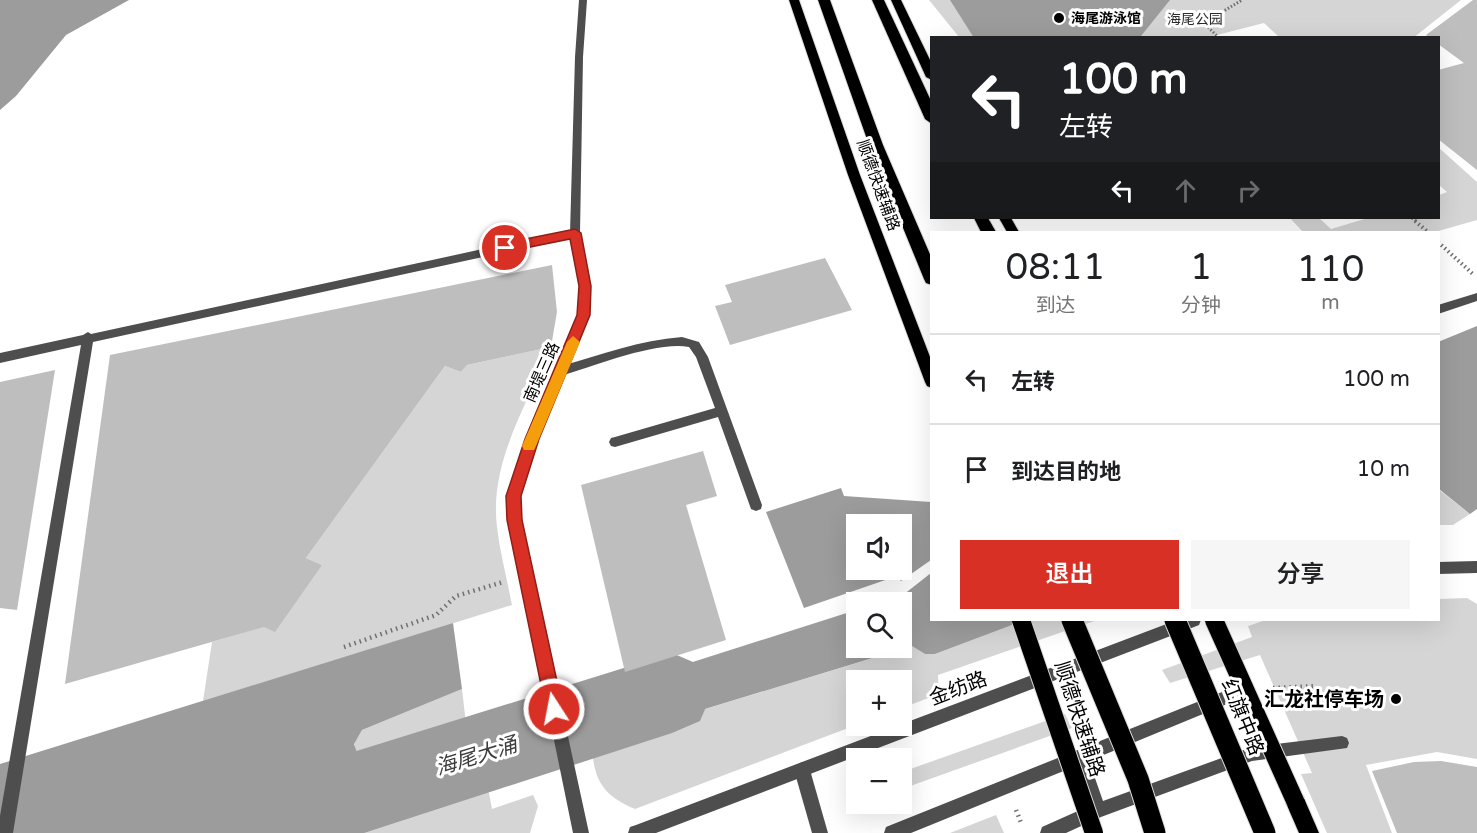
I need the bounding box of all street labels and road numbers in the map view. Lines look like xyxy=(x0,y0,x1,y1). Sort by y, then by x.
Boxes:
street label: 顺德快速辅路 xyxy=(852,137,904,234)
street label: 南堤三路 xyxy=(520,339,564,406)
street label: 顺德快速辅路 xyxy=(1049,659,1109,780)
street label: 金纺路 xyxy=(926,667,991,711)
street label: 红旗中路 xyxy=(1216,676,1268,759)

